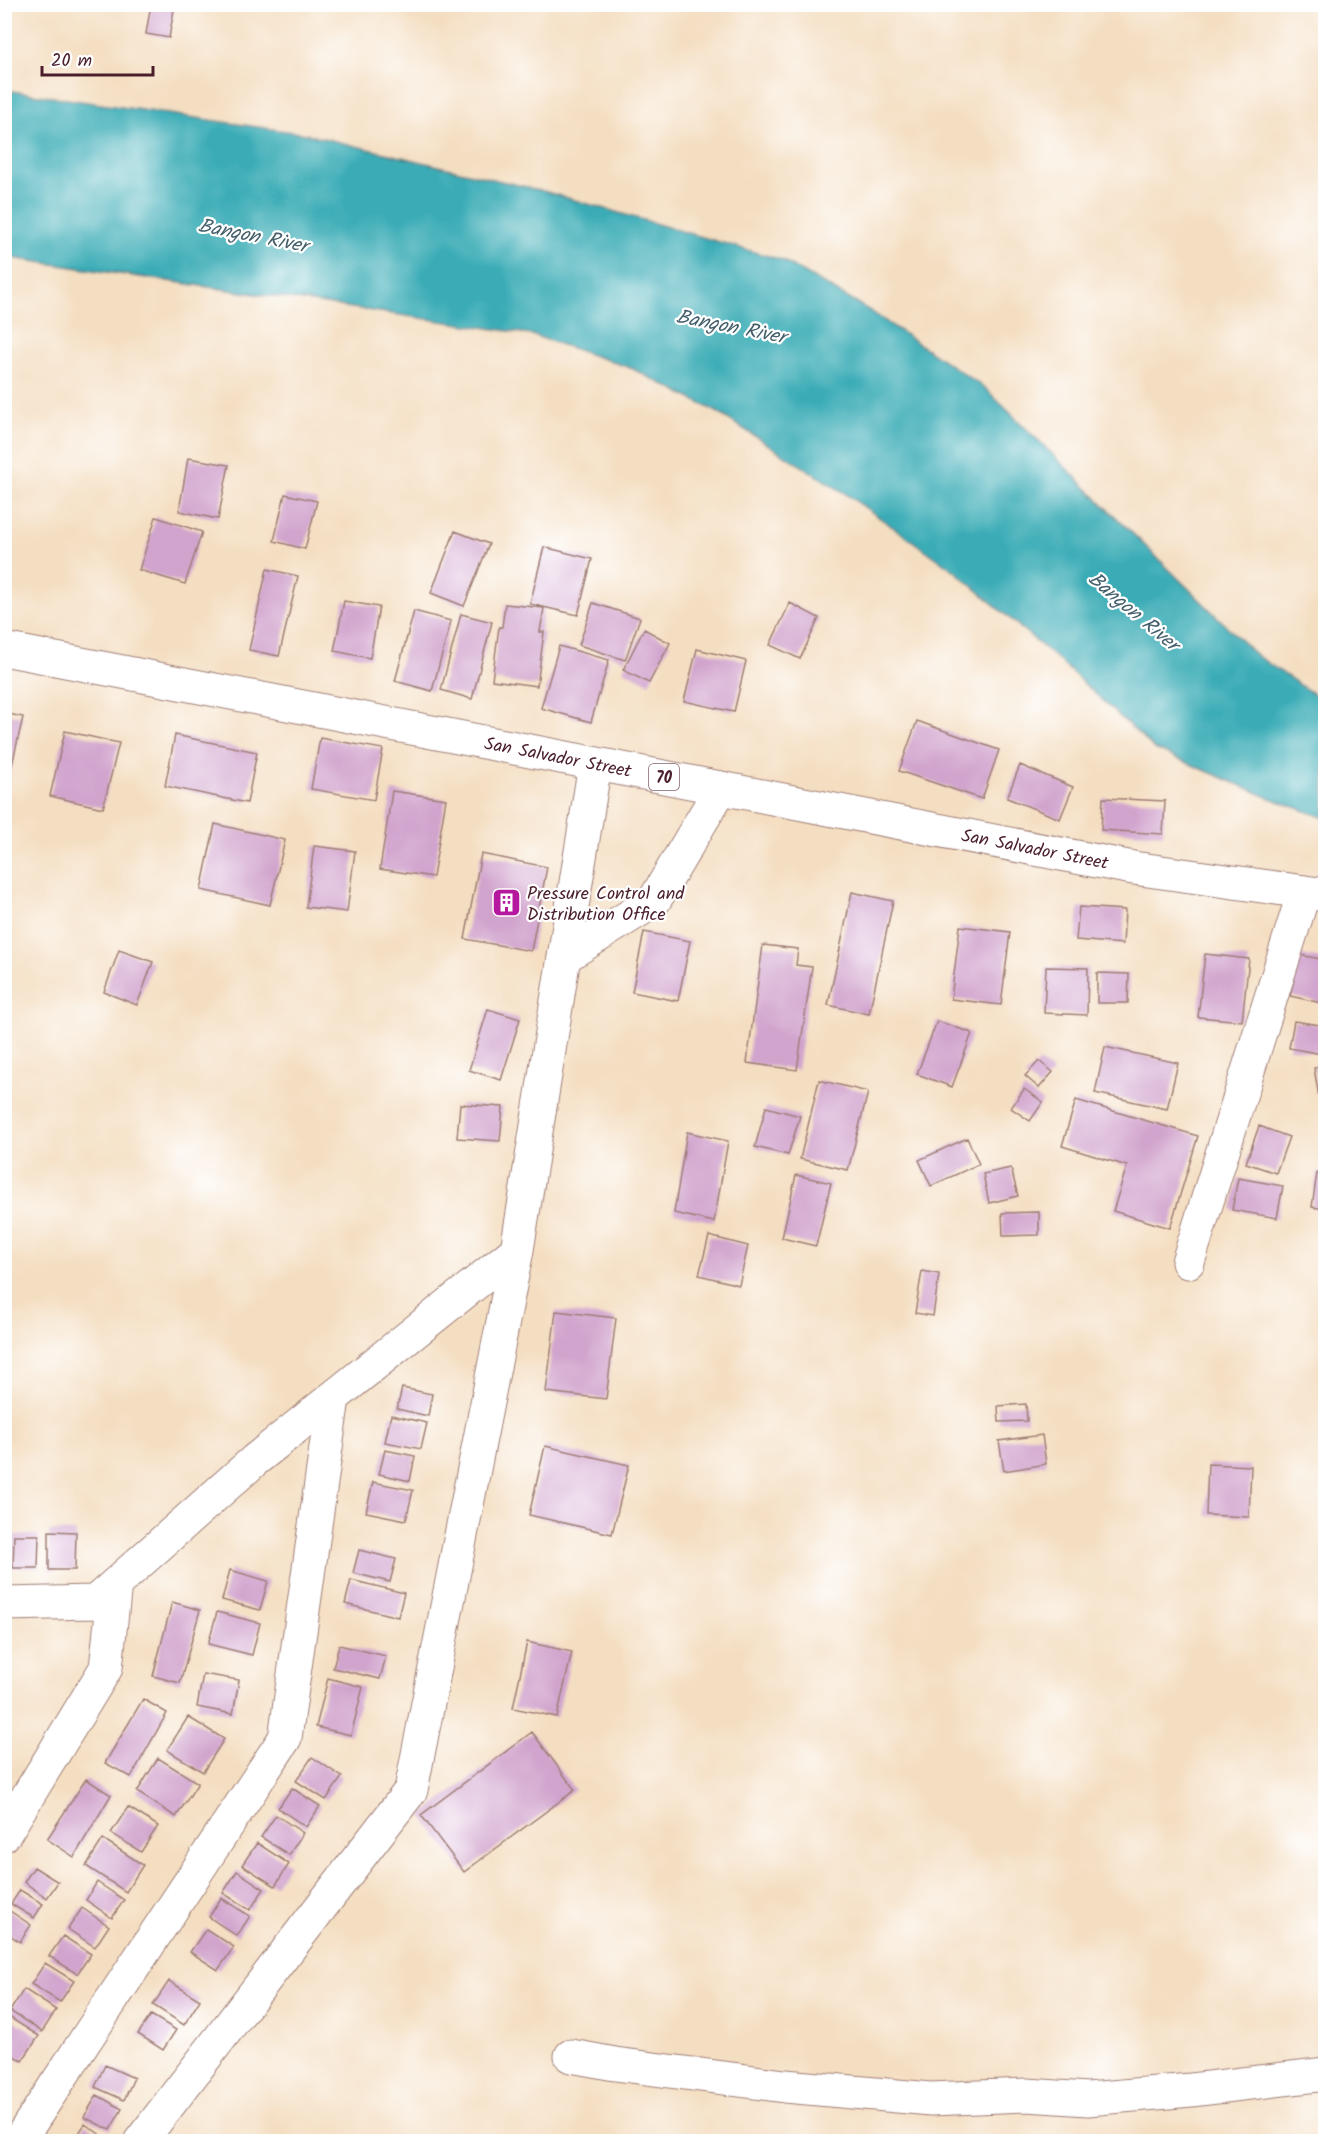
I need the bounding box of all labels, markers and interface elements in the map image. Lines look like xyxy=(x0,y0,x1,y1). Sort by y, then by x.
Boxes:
scale bar xyxy=(42,39,153,77)
text: 20 m xyxy=(51,47,92,76)
water label: Bangon River xyxy=(195,211,314,264)
water label: Bangon River xyxy=(673,302,792,355)
water label: Bangon River xyxy=(1080,565,1189,663)
street label: San Salvador Street xyxy=(482,730,635,787)
road number: 70 xyxy=(649,764,679,790)
street label: San Salvador Street xyxy=(959,822,1112,879)
place label: Pressure Control and Distribution Office xyxy=(527,880,685,930)
building icon: Pressure Control and Distribution Office xyxy=(490,887,522,919)

